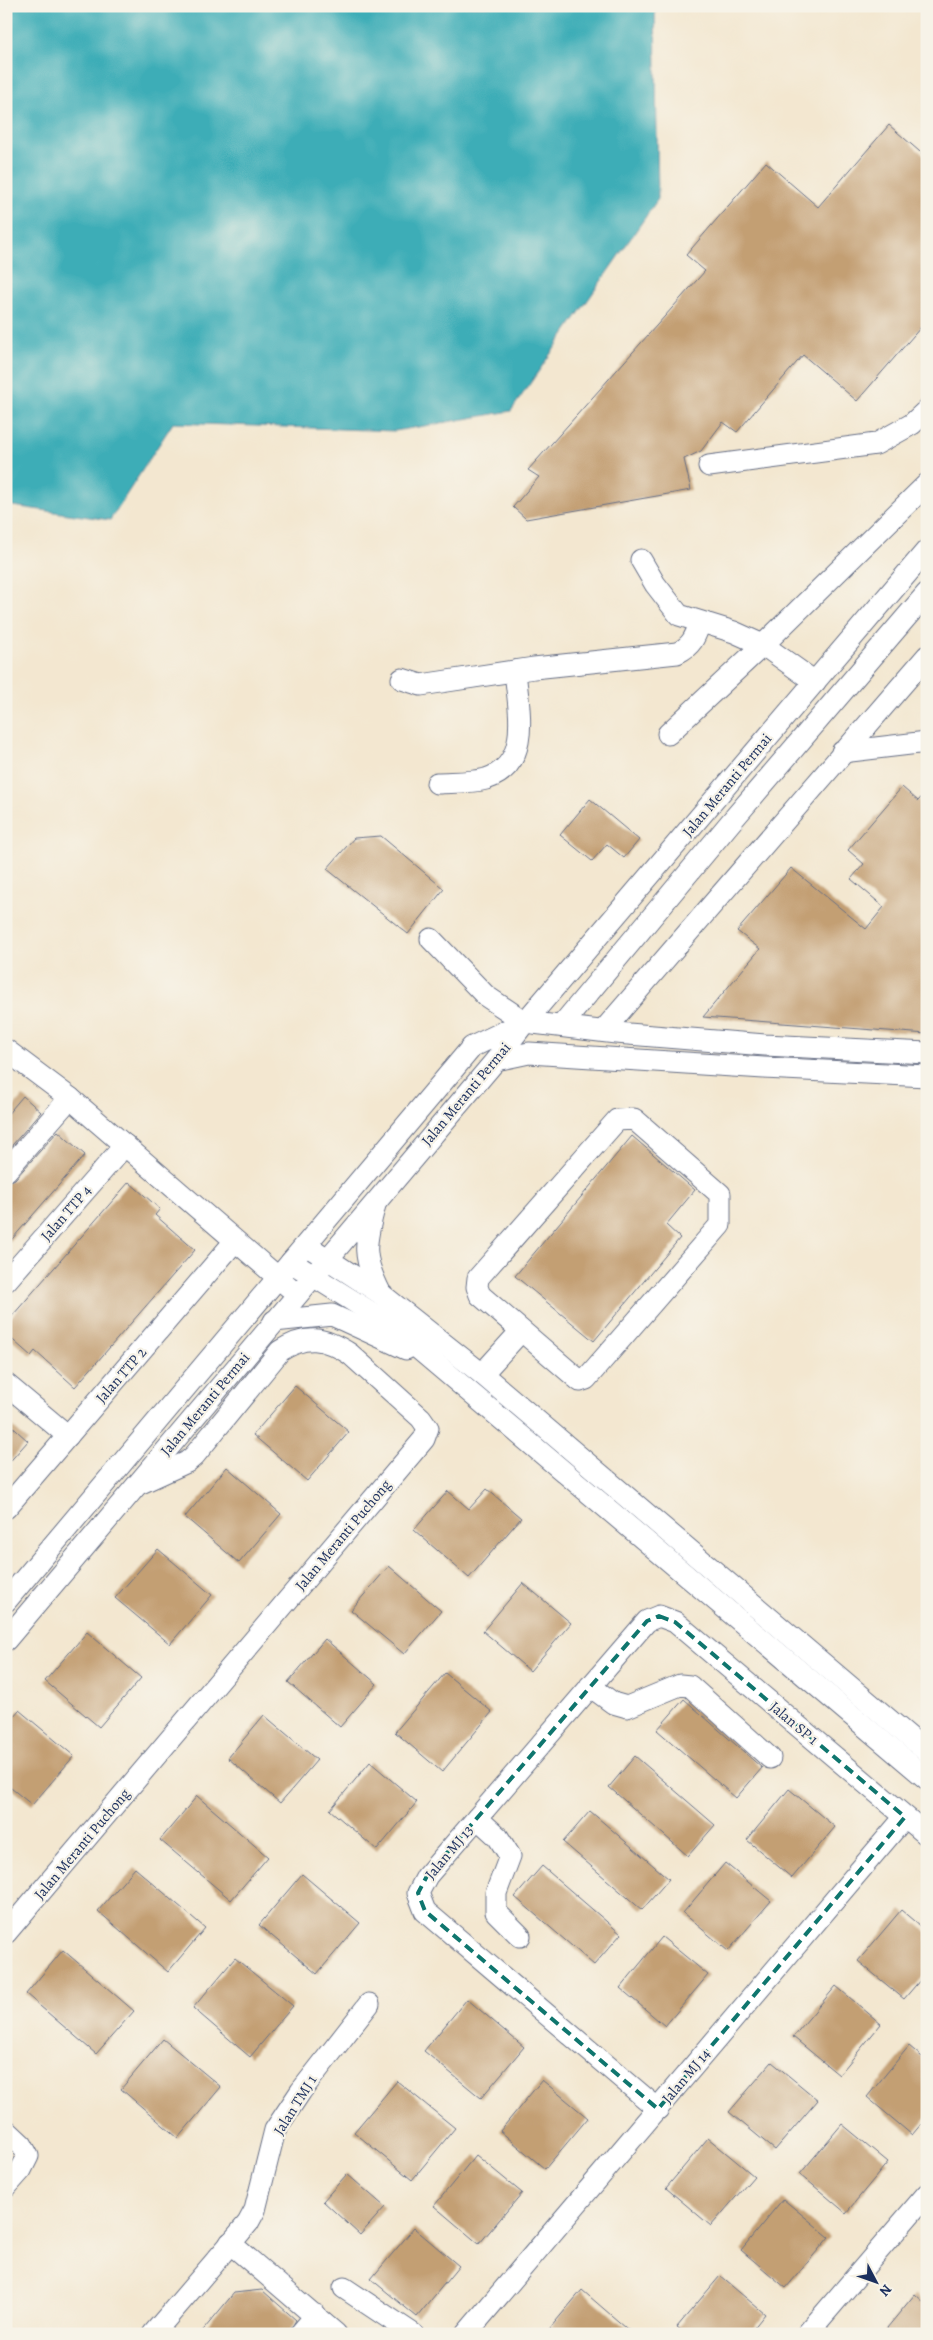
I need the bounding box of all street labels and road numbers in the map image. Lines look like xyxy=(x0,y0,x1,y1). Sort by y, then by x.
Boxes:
street label: Jalan Meranti Permai xyxy=(678,729,776,841)
street label: Jalan Meranti Permai xyxy=(417,1038,515,1150)
street label: Jalan TTP 4 xyxy=(36,1181,96,1245)
street label: Jalan TTP 2 xyxy=(91,1343,151,1407)
street label: Jalan Meranti Permai xyxy=(156,1348,254,1460)
street label: Jalan Meranti Puchong xyxy=(291,1475,396,1595)
street label: Jalan SP 1 xyxy=(766,1697,822,1749)
street label: Jalan Meranti Puchong xyxy=(30,1784,135,1904)
street label: Jalan MJ 13 xyxy=(420,1821,478,1883)
street label: Jalan MJ 14 xyxy=(657,2044,715,2108)
street label: Jalan TMJ 1 xyxy=(269,2071,321,2139)

